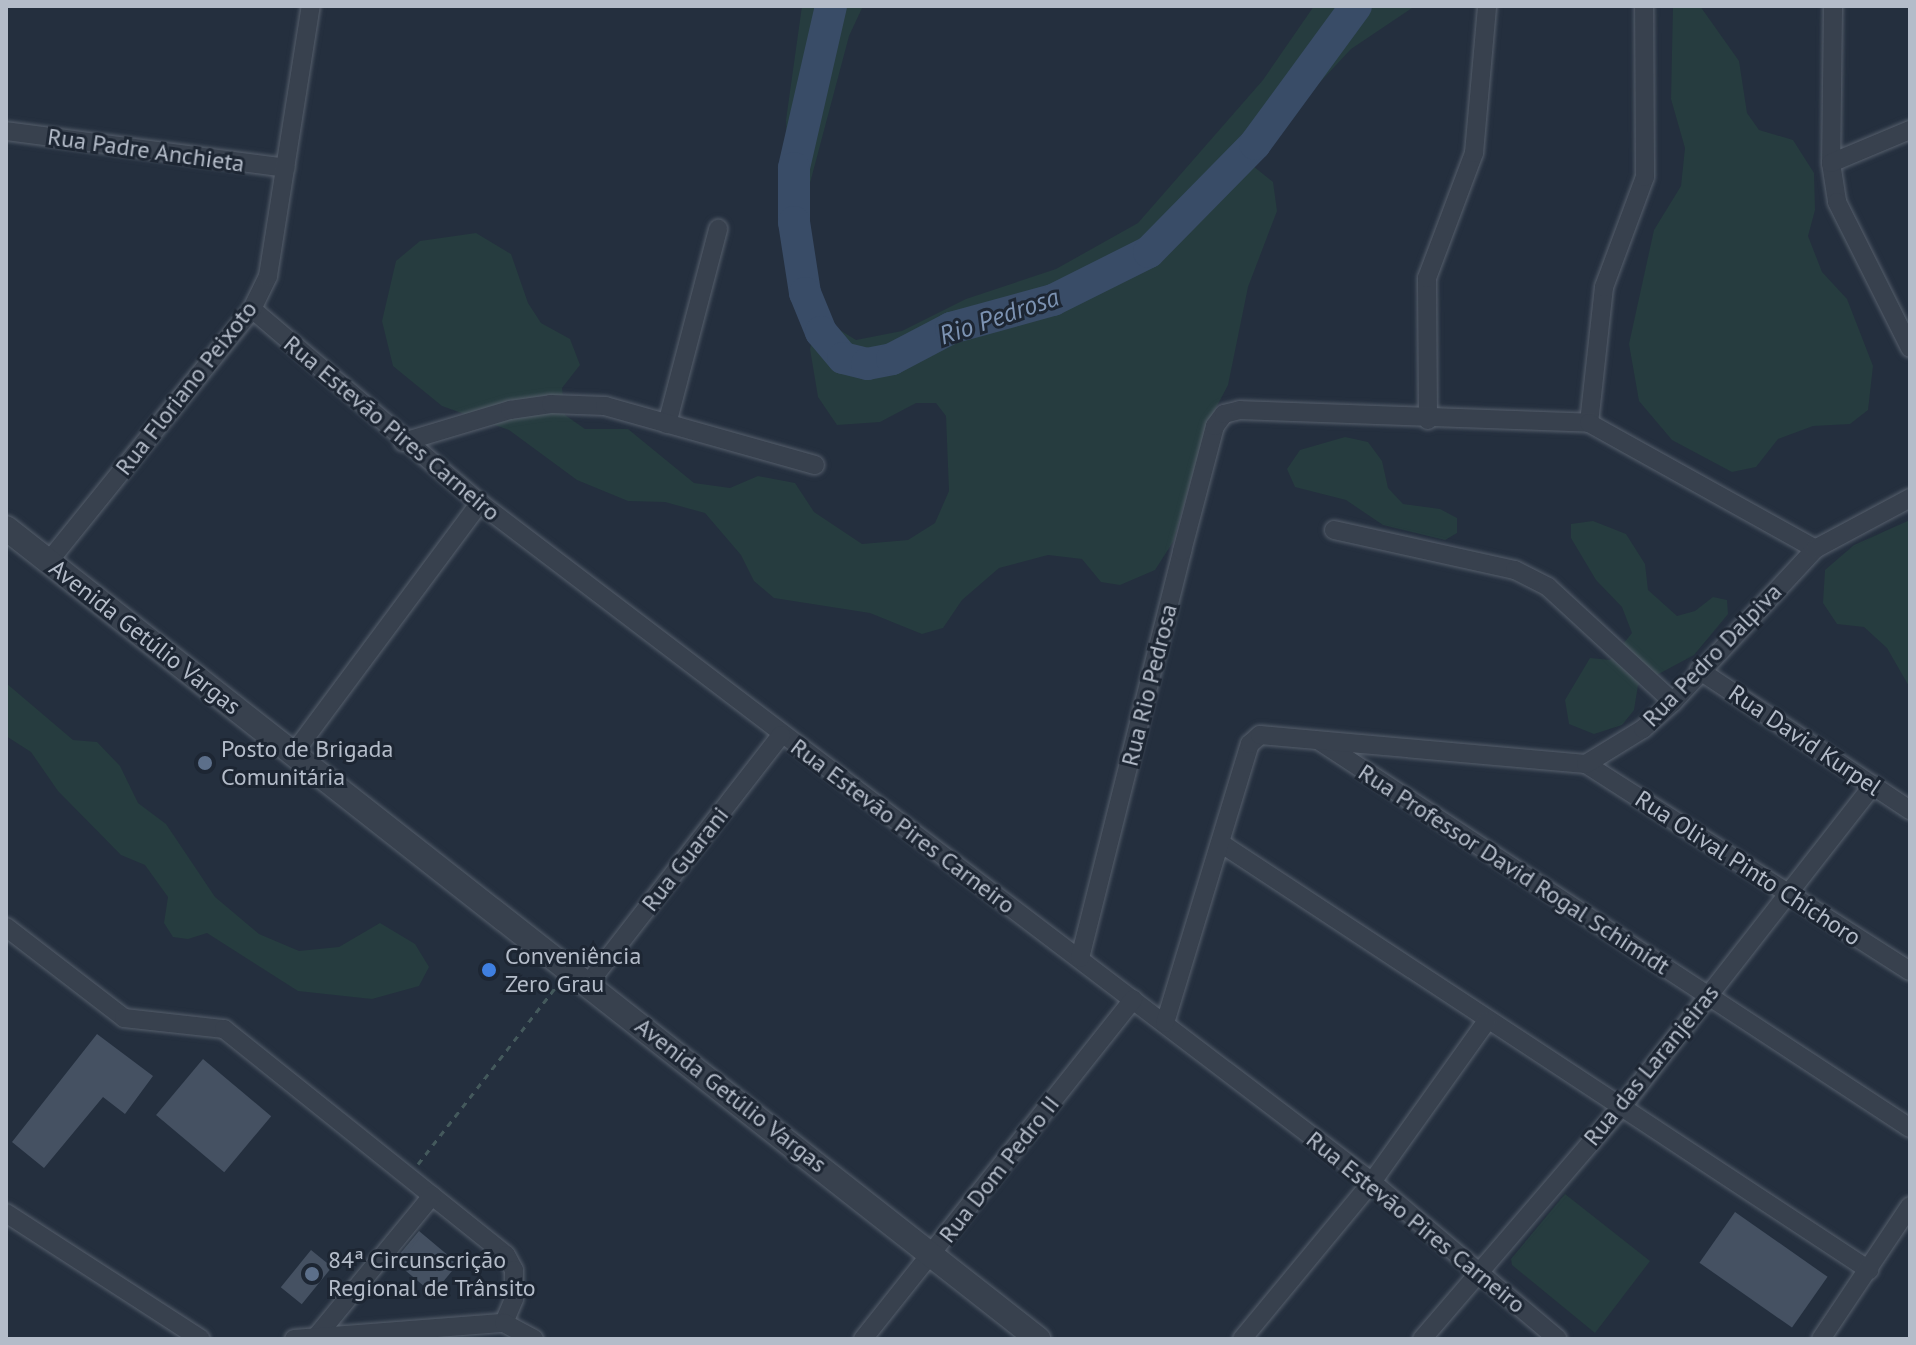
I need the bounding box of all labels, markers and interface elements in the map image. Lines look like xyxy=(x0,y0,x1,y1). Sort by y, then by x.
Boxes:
street label: Rua Padre Anchieta xyxy=(45,122,247,178)
water label: Rio Pedrosa xyxy=(935,281,1063,351)
street label: Rua Floriano Peixoto xyxy=(109,295,263,481)
street label: Rua Estevão Pires Carneiro xyxy=(278,329,506,527)
street label: Avenida Getúlio Vargas xyxy=(43,553,247,721)
street label: Rua Pedro Dalpiva xyxy=(1636,577,1788,733)
street label: Rua Rio Pedrosa xyxy=(1115,601,1183,769)
street label: Rua David Kurpel xyxy=(1723,678,1887,802)
street label: Rua Estevão Pires Carneiro xyxy=(785,732,1021,920)
place label: Posto de Brigada Comunitária xyxy=(221,735,393,791)
marker: Posto de Brigada Comunitária xyxy=(196,754,214,772)
street label: Rua Professor David Rogal Schimidt xyxy=(1353,758,1675,980)
street label: Rua Olival Pinto Chichoro xyxy=(1630,784,1866,952)
street label: Rua Guarani xyxy=(635,801,735,917)
place label: Conveniência Zero Grau xyxy=(505,942,641,998)
marker: Conveniência Zero Grau xyxy=(480,961,498,979)
street label: Rua das Laranjeiras xyxy=(1577,979,1725,1151)
street label: Avenida Getúlio Vargas xyxy=(629,1011,833,1179)
street label: Rua Dom Pedro II xyxy=(933,1090,1065,1248)
street label: Rua Estevão Pires Carneiro xyxy=(1301,1125,1531,1319)
place label: 84ª Circunscrição Regional de Trânsito xyxy=(328,1246,536,1302)
marker: 84ª Circunscrição Regional de Trânsito xyxy=(303,1265,321,1283)

